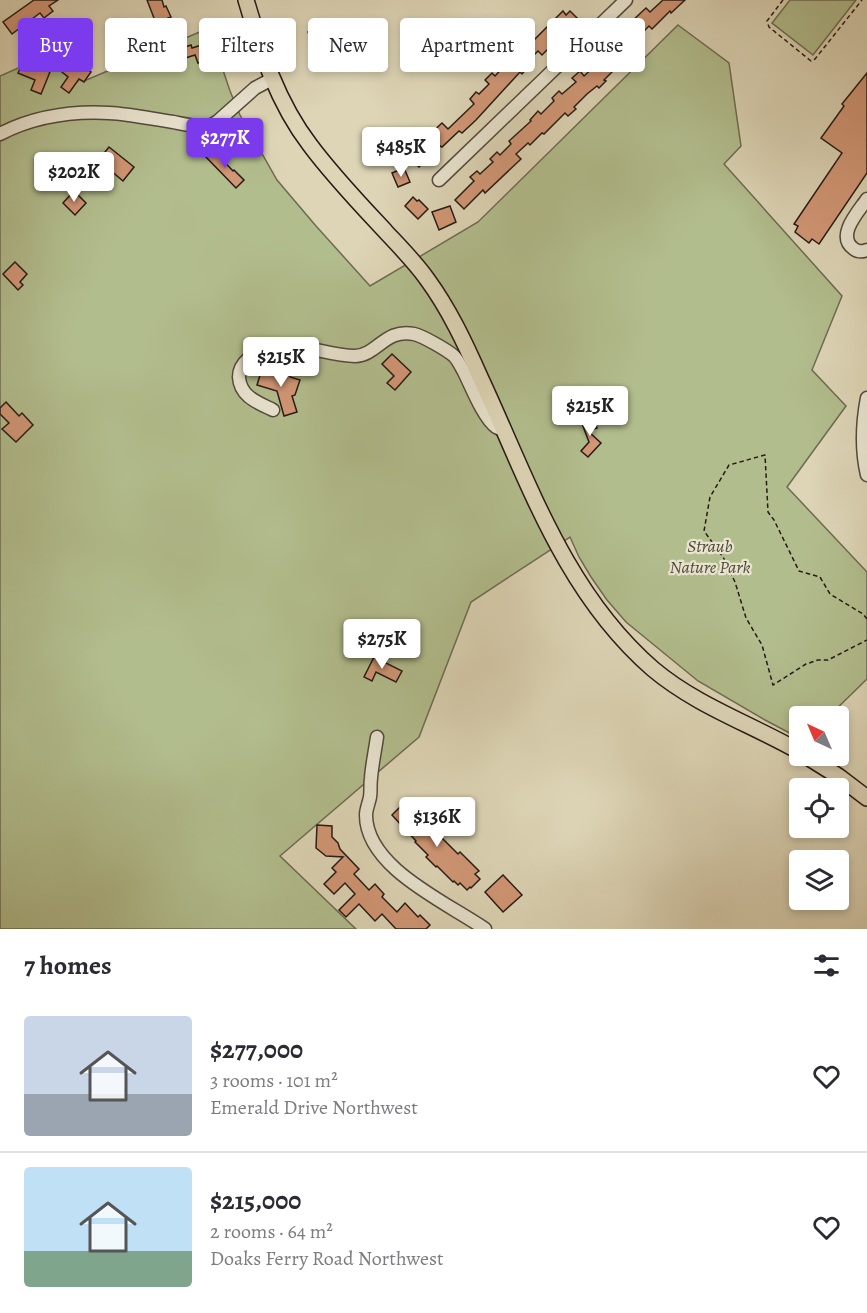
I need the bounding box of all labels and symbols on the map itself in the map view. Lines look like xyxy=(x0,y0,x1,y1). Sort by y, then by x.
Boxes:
pin: $277K xyxy=(183,118,267,169)
pin: $485K xyxy=(359,127,443,178)
pin: $202K xyxy=(32,152,116,203)
pin: $215K xyxy=(239,337,323,388)
pin: $215K xyxy=(548,386,632,437)
park label: Straub Nature Park xyxy=(669,534,751,579)
pin: $275K xyxy=(340,619,424,670)
north arrow xyxy=(789,706,849,766)
pin: $136K xyxy=(395,797,479,848)

